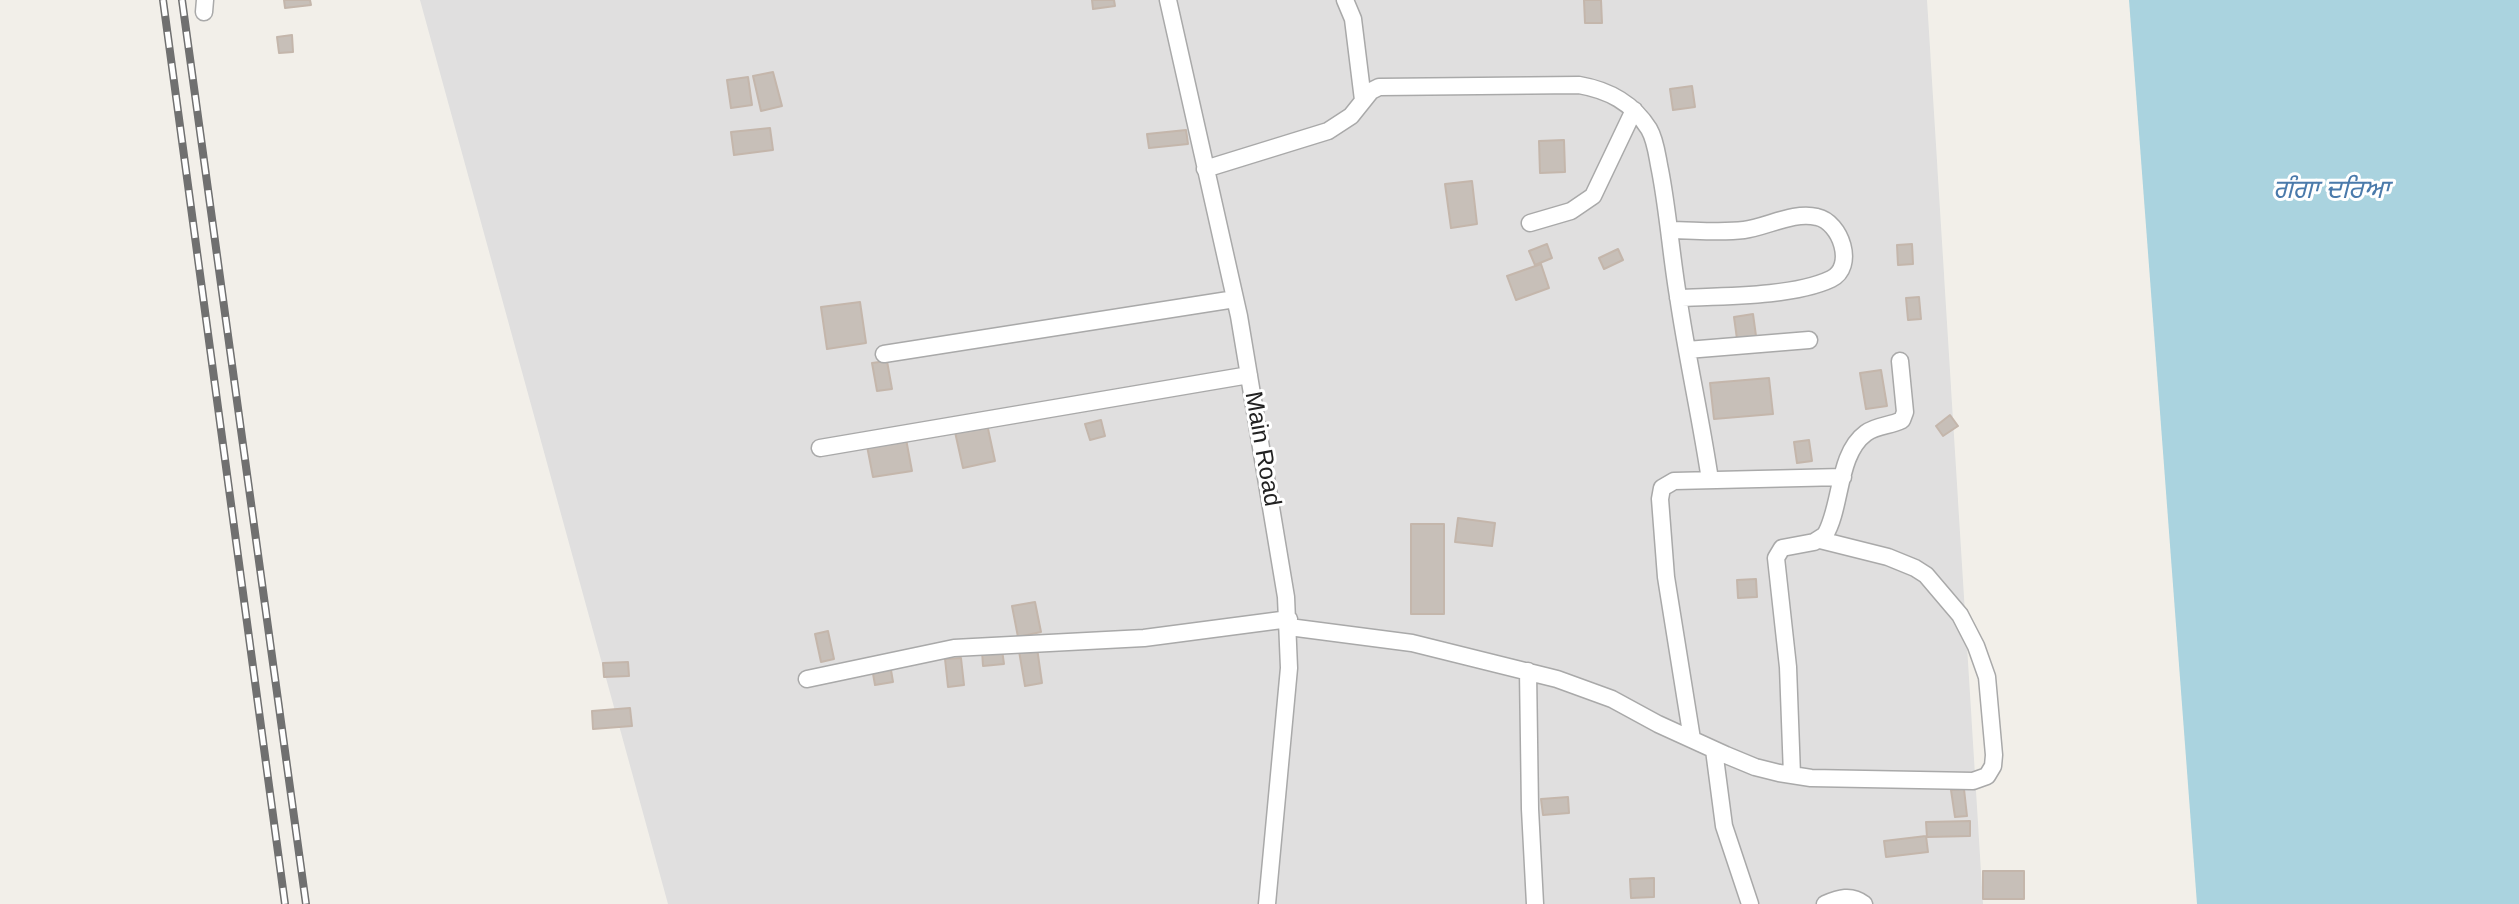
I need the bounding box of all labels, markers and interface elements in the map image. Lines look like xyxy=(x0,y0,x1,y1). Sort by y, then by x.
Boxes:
water label: ਗੰਗਾ ਦਰਿਆ xyxy=(2273,175,2389,207)
street label: Main Road xyxy=(1238,389,1286,509)

